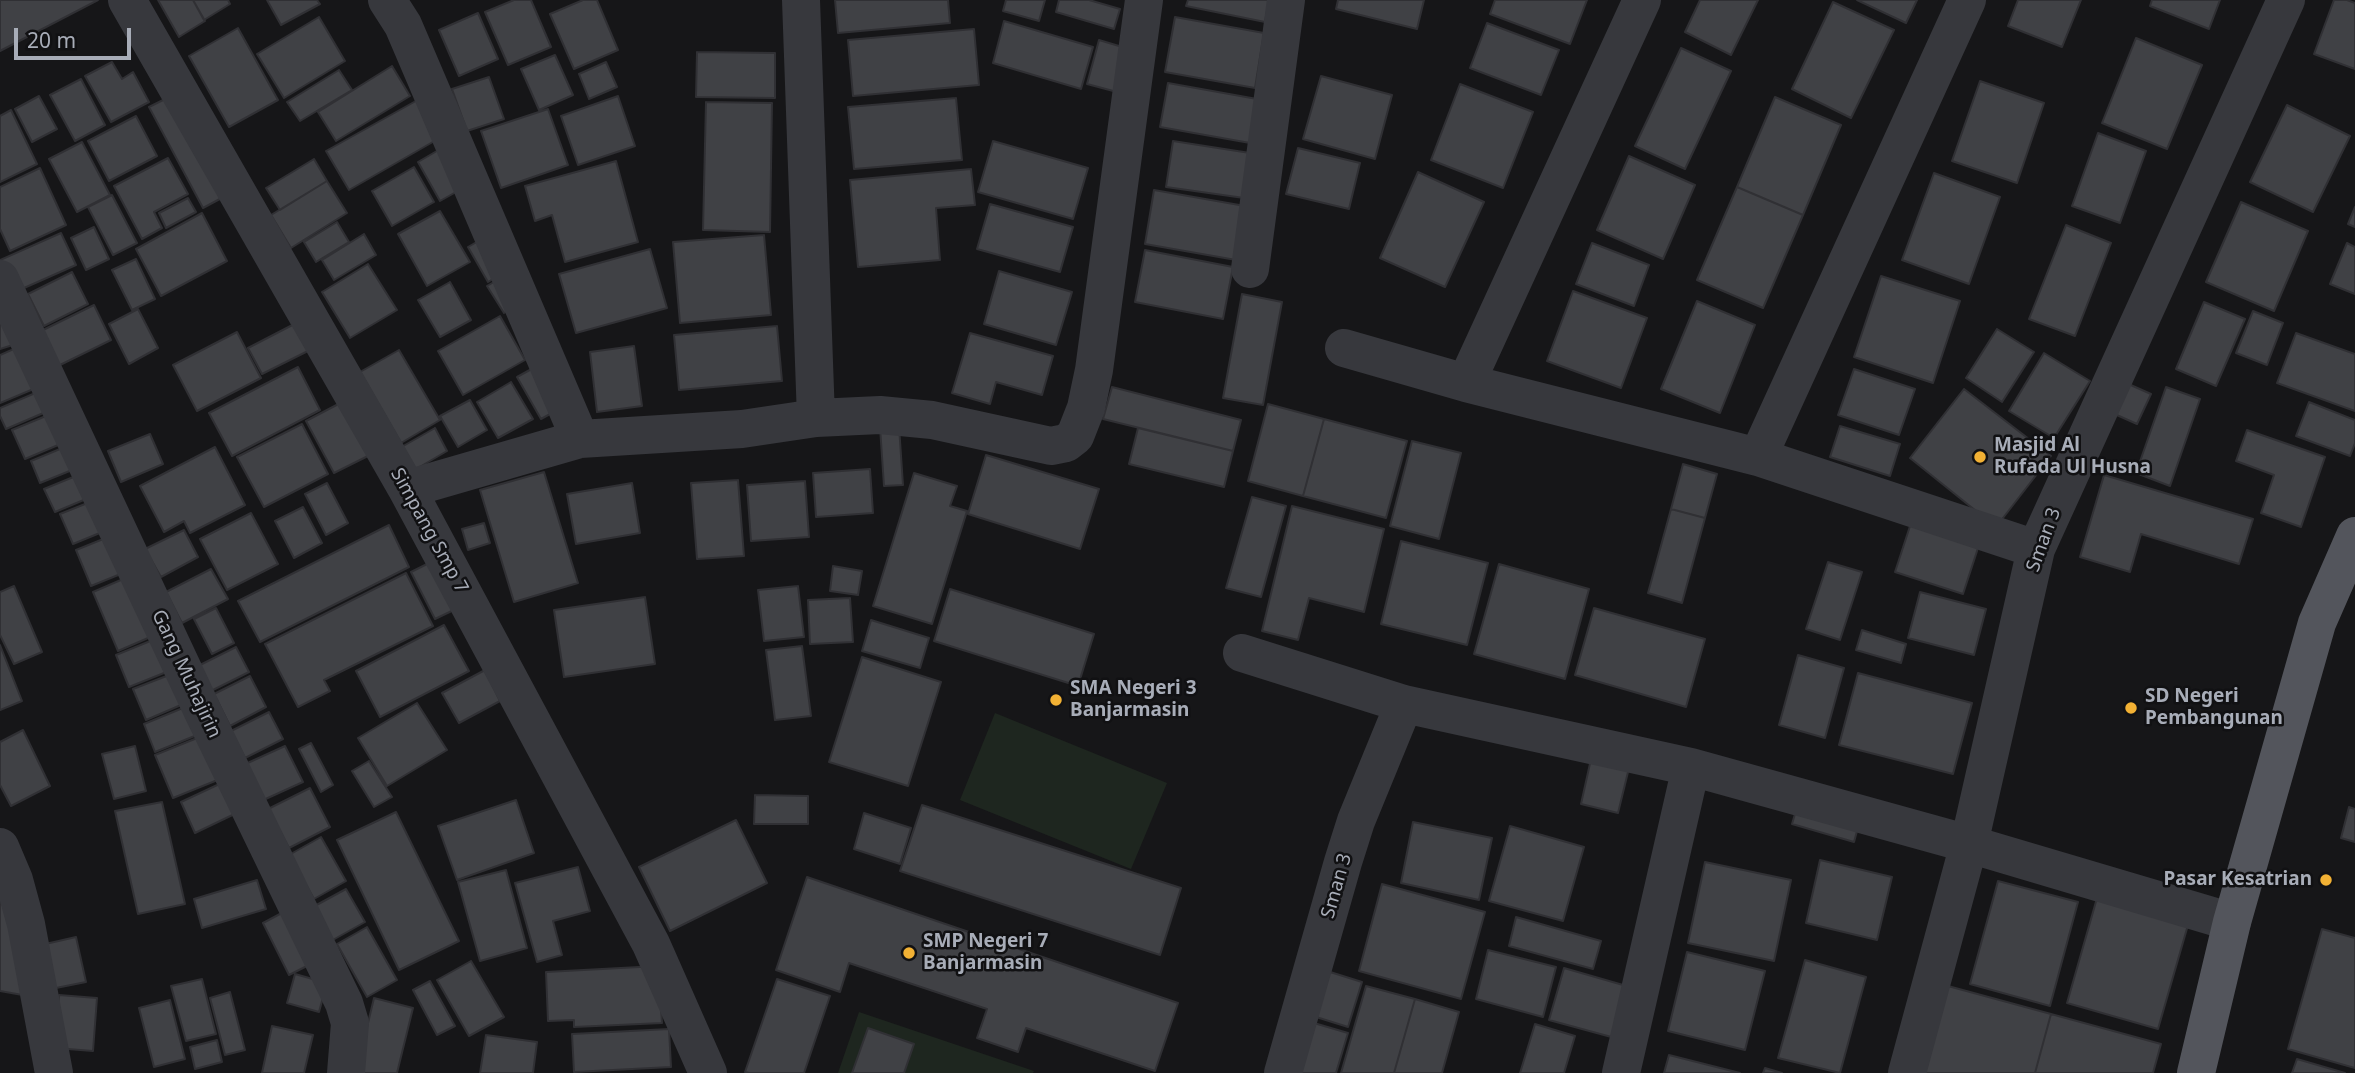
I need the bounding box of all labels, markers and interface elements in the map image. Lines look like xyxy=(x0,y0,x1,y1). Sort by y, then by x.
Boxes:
scale bar xyxy=(18,14,135,58)
text: 20 m xyxy=(27,26,76,54)
place label: Masjid Al Rufada Ul Husna xyxy=(1994,435,2151,479)
marker: Masjid Al Rufada Ul Husna xyxy=(1972,449,1988,465)
street label: Simpang Smp 7 xyxy=(385,464,473,598)
street label: Sman 3 xyxy=(2022,505,2066,575)
street label: Gang Muhajirin xyxy=(146,606,226,742)
place label: SMA Negeri 3 Banjarmasin xyxy=(1070,678,1197,722)
place label: SD Negeri Pembangunan xyxy=(2145,686,2283,730)
marker: SMA Negeri 3 Banjarmasin xyxy=(1048,692,1064,708)
marker: SD Negeri Pembangunan xyxy=(2123,700,2139,716)
street label: Sman 3 xyxy=(1317,851,1357,921)
place label: Pasar Kesatrian xyxy=(2163,869,2312,891)
marker: Pasar Kesatrian xyxy=(2318,872,2334,888)
place label: SMP Negeri 7 Banjarmasin xyxy=(923,931,1048,975)
marker: SMP Negeri 7 Banjarmasin xyxy=(901,945,917,961)

